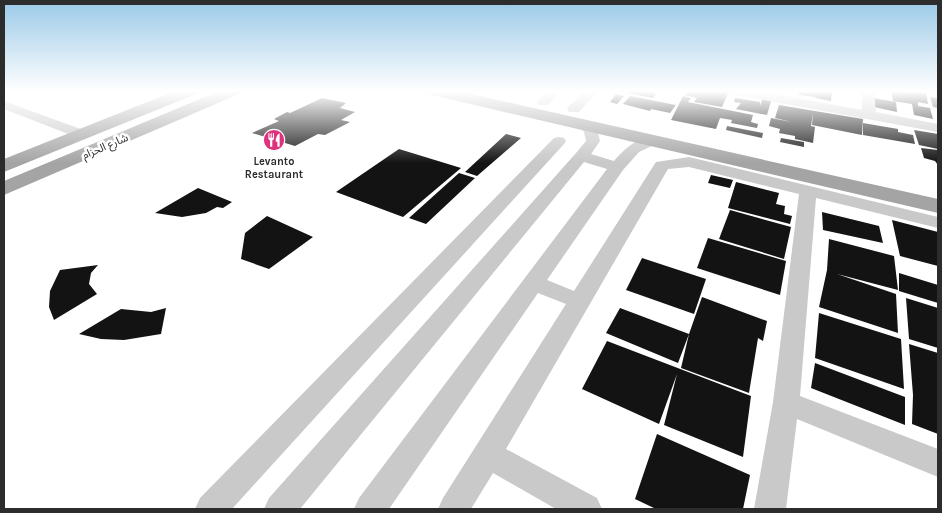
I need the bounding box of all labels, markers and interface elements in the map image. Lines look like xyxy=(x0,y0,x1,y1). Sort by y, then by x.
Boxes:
restaurant icon: Levanto Restaurant xyxy=(262,128,286,152)
street label: شارع الحزام xyxy=(80,131,131,163)
place label: Levanto Restaurant xyxy=(245,155,304,181)

